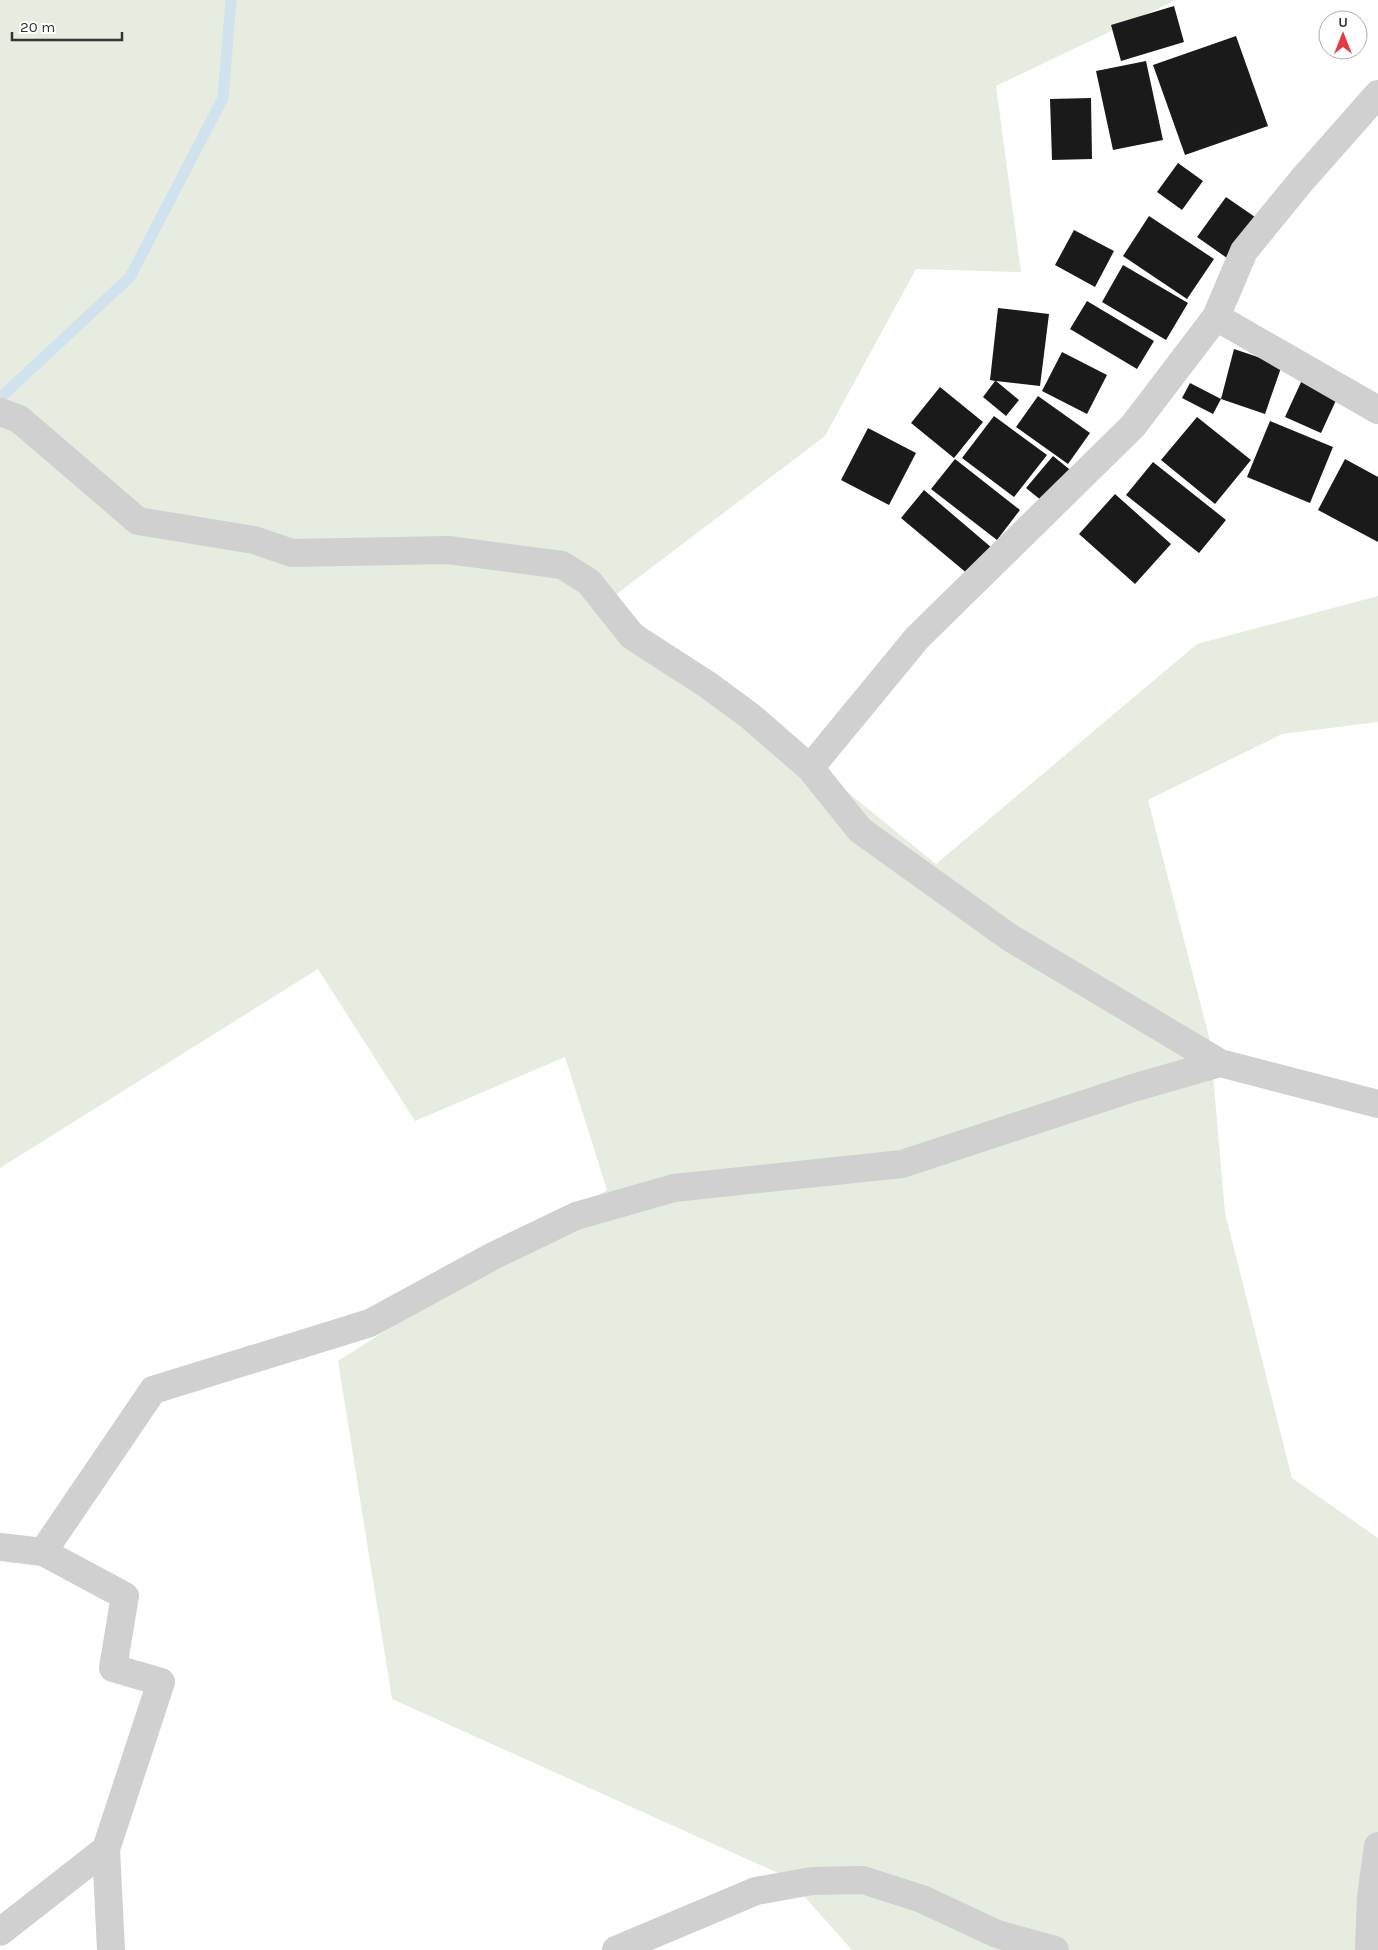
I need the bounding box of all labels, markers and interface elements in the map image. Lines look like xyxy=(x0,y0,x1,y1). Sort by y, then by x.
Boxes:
scale bar xyxy=(12,10,122,42)
north arrow xyxy=(1318,10,1368,60)
text: U xyxy=(1338,14,1348,31)
text: 20 m xyxy=(20,18,55,36)

